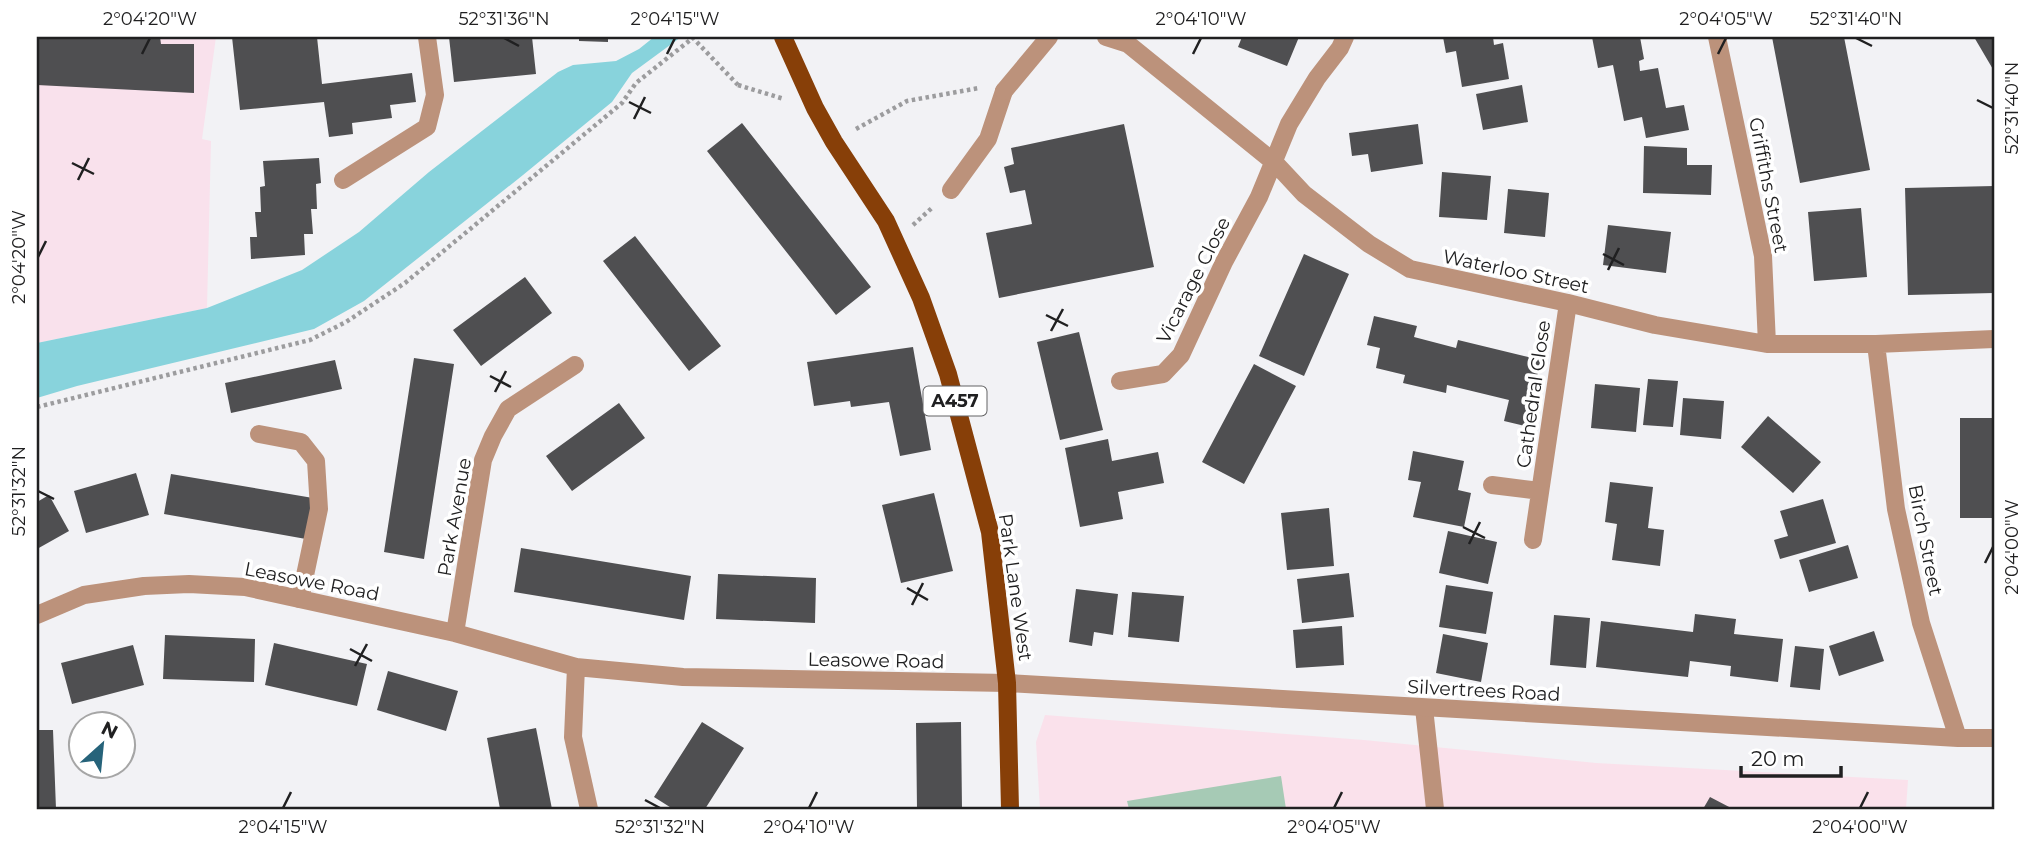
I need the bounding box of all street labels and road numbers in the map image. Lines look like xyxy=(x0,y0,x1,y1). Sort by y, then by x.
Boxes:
street label: Griffiths Street xyxy=(1744,115,1793,255)
street label: Vicarage Close xyxy=(1152,213,1235,347)
street label: Waterloo Street xyxy=(1441,245,1591,298)
street label: Cathedral Close xyxy=(1512,319,1555,469)
road number: A457 xyxy=(923,386,986,416)
street label: Park Avenue xyxy=(433,456,476,578)
street label: Birch Street xyxy=(1903,483,1948,598)
street label: Park Lane West xyxy=(994,512,1037,663)
street label: Leasowe Road xyxy=(243,557,381,606)
street label: Leasowe Road xyxy=(807,648,945,673)
street label: Silvertrees Road xyxy=(1407,675,1561,706)

